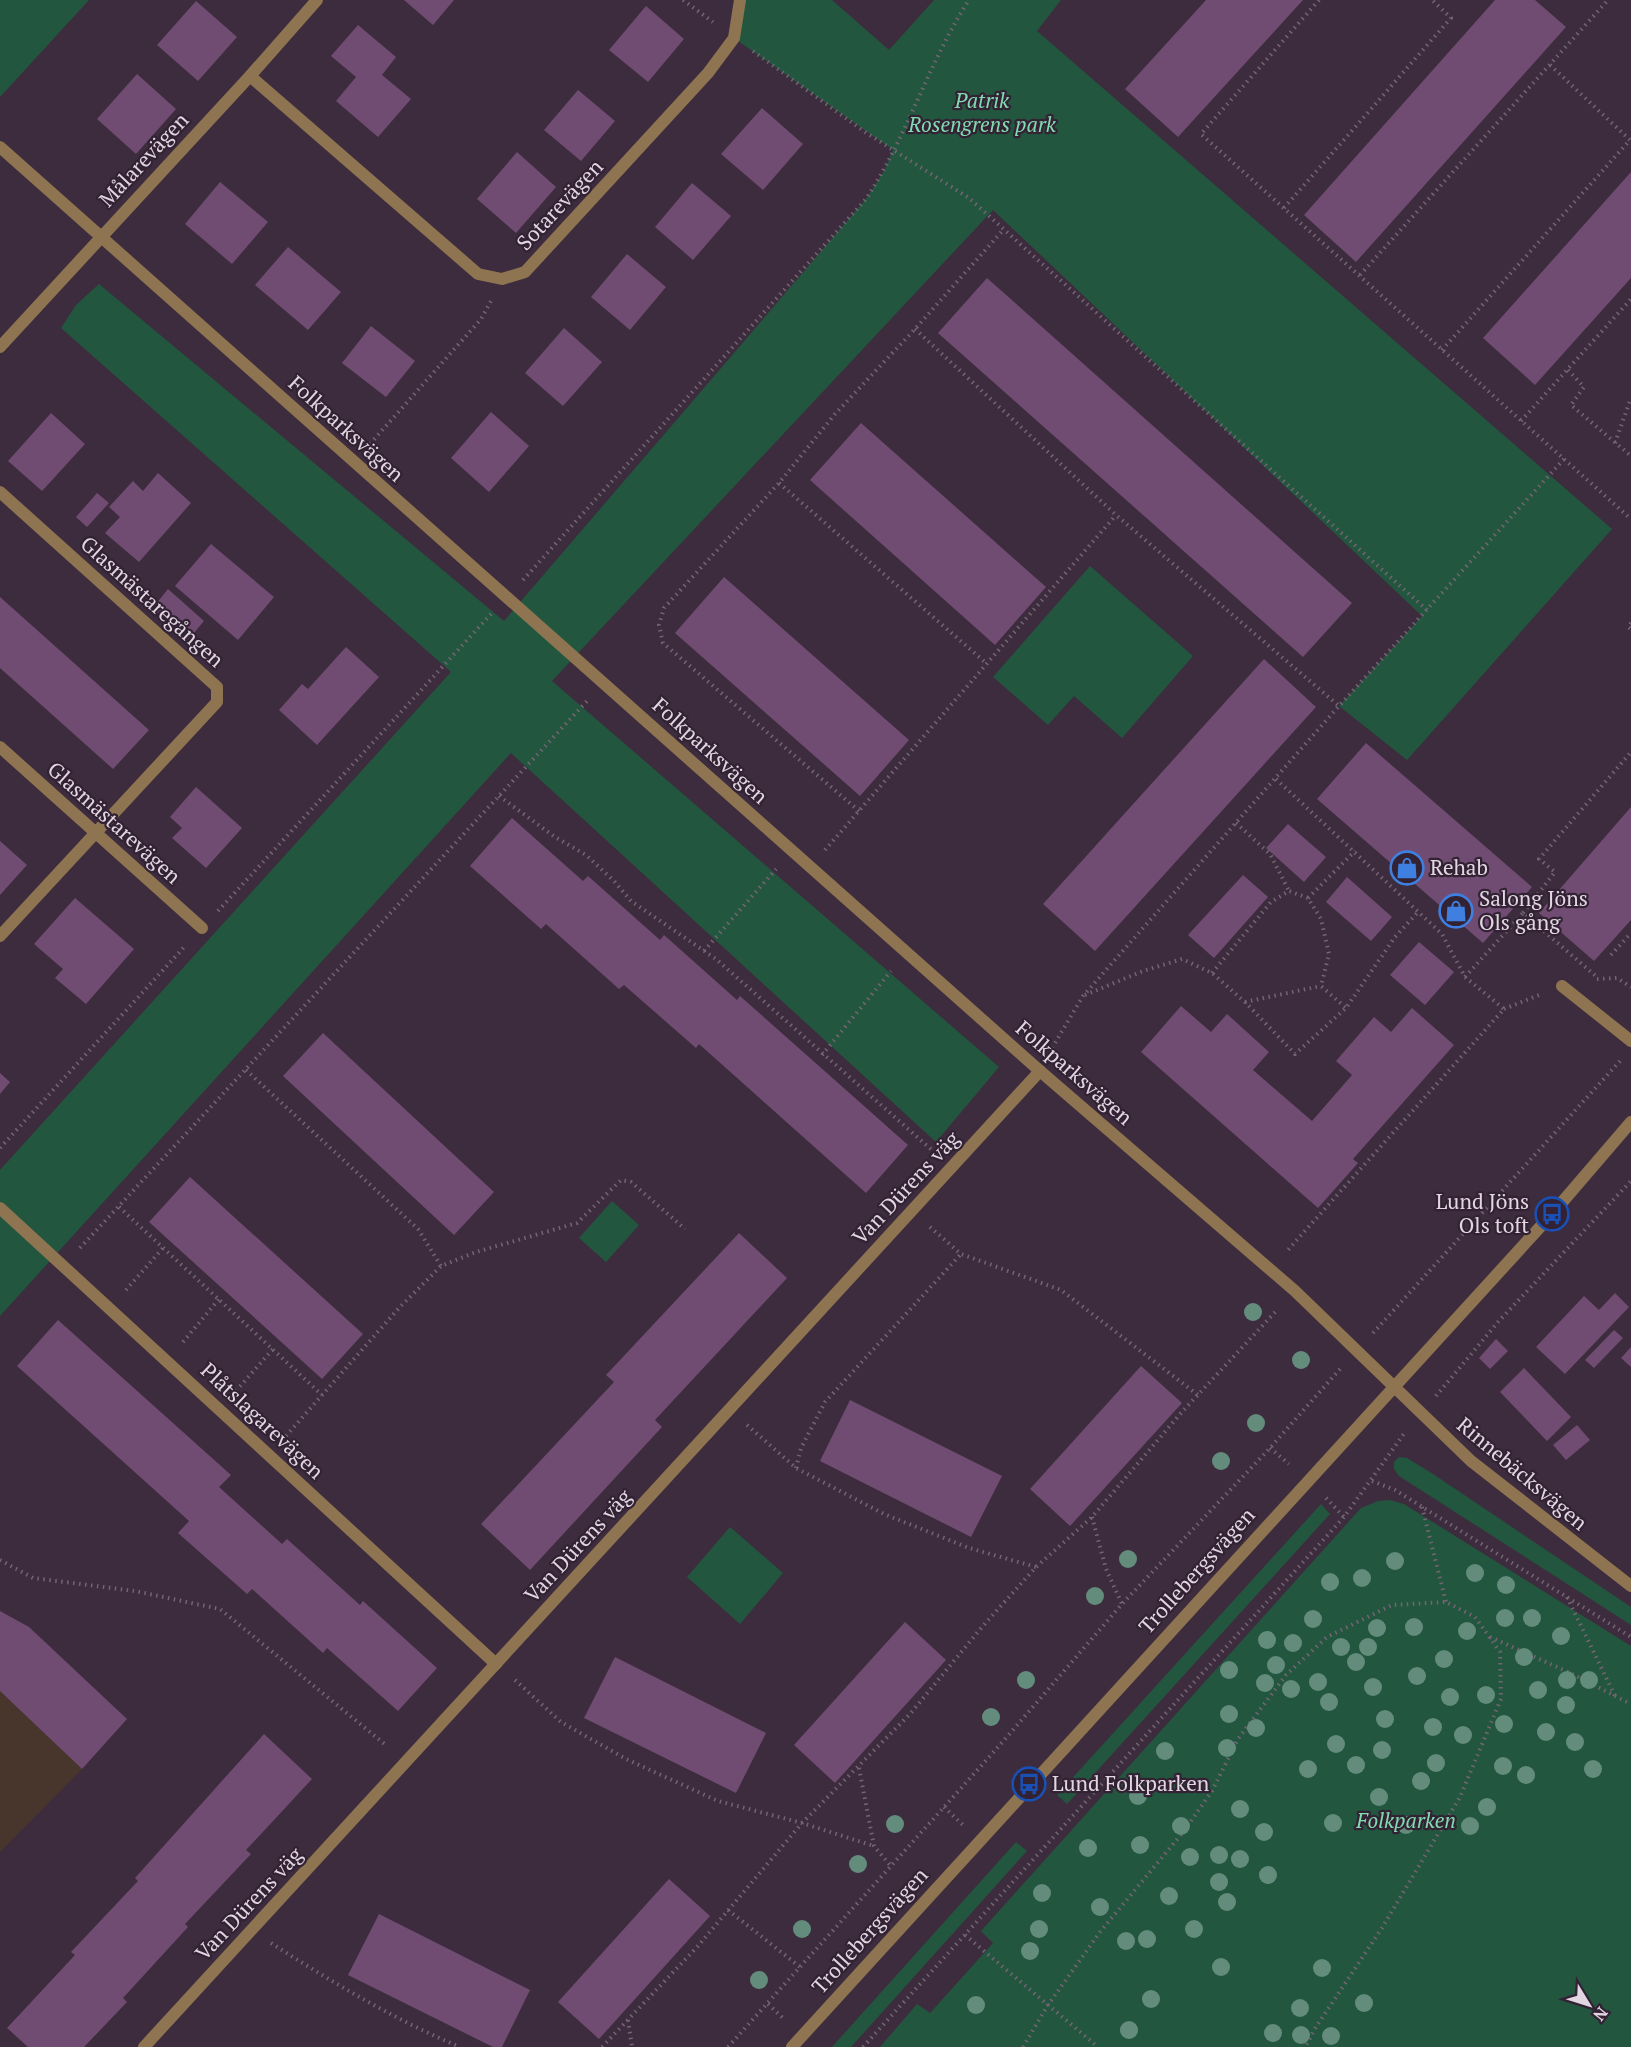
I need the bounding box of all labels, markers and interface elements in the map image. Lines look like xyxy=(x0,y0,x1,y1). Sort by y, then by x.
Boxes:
park label: Patrik Rosengrens park xyxy=(907,86,1057,138)
street label: Målarevägen xyxy=(92,106,195,213)
street label: Sotarevägen xyxy=(510,152,609,256)
street label: Folkparksvägen xyxy=(283,369,411,488)
street label: Glasmästaregången xyxy=(75,529,231,673)
street label: Folkparksvägen xyxy=(647,691,775,810)
street label: Glasmästarevägen xyxy=(42,755,188,890)
shop icon: Rehab xyxy=(1389,850,1425,886)
place label: Rehab xyxy=(1430,853,1488,881)
place label: Salong Jöns Ols gång xyxy=(1479,884,1588,936)
shop icon: Salong Jöns Ols gång xyxy=(1438,893,1474,929)
street label: Folkparksvägen xyxy=(1010,1014,1139,1131)
street label: Van Dürens väg xyxy=(845,1124,966,1250)
place label: Lund Jöns Ols toft xyxy=(1436,1187,1529,1239)
bus stop icon: Lund Jöns Ols toft xyxy=(1534,1196,1570,1232)
street label: Plåtslagarevägen xyxy=(195,1356,331,1485)
street label: Rinnebäcksvägen xyxy=(1451,1410,1594,1536)
street label: Van Dürens väg xyxy=(517,1482,638,1608)
street label: Trollebergsvägen xyxy=(1132,1501,1261,1639)
bus stop icon: Lund Folkparken xyxy=(1011,1766,1047,1802)
place label: Lund Folkparken xyxy=(1052,1769,1210,1797)
park label: Folkparken xyxy=(1355,1806,1456,1834)
street label: Van Dürens väg xyxy=(188,1840,309,1966)
street label: Trollebergsvägen xyxy=(805,1861,934,1999)
north arrow xyxy=(1559,1975,1619,2035)
text: N xyxy=(1588,2003,1613,2026)

